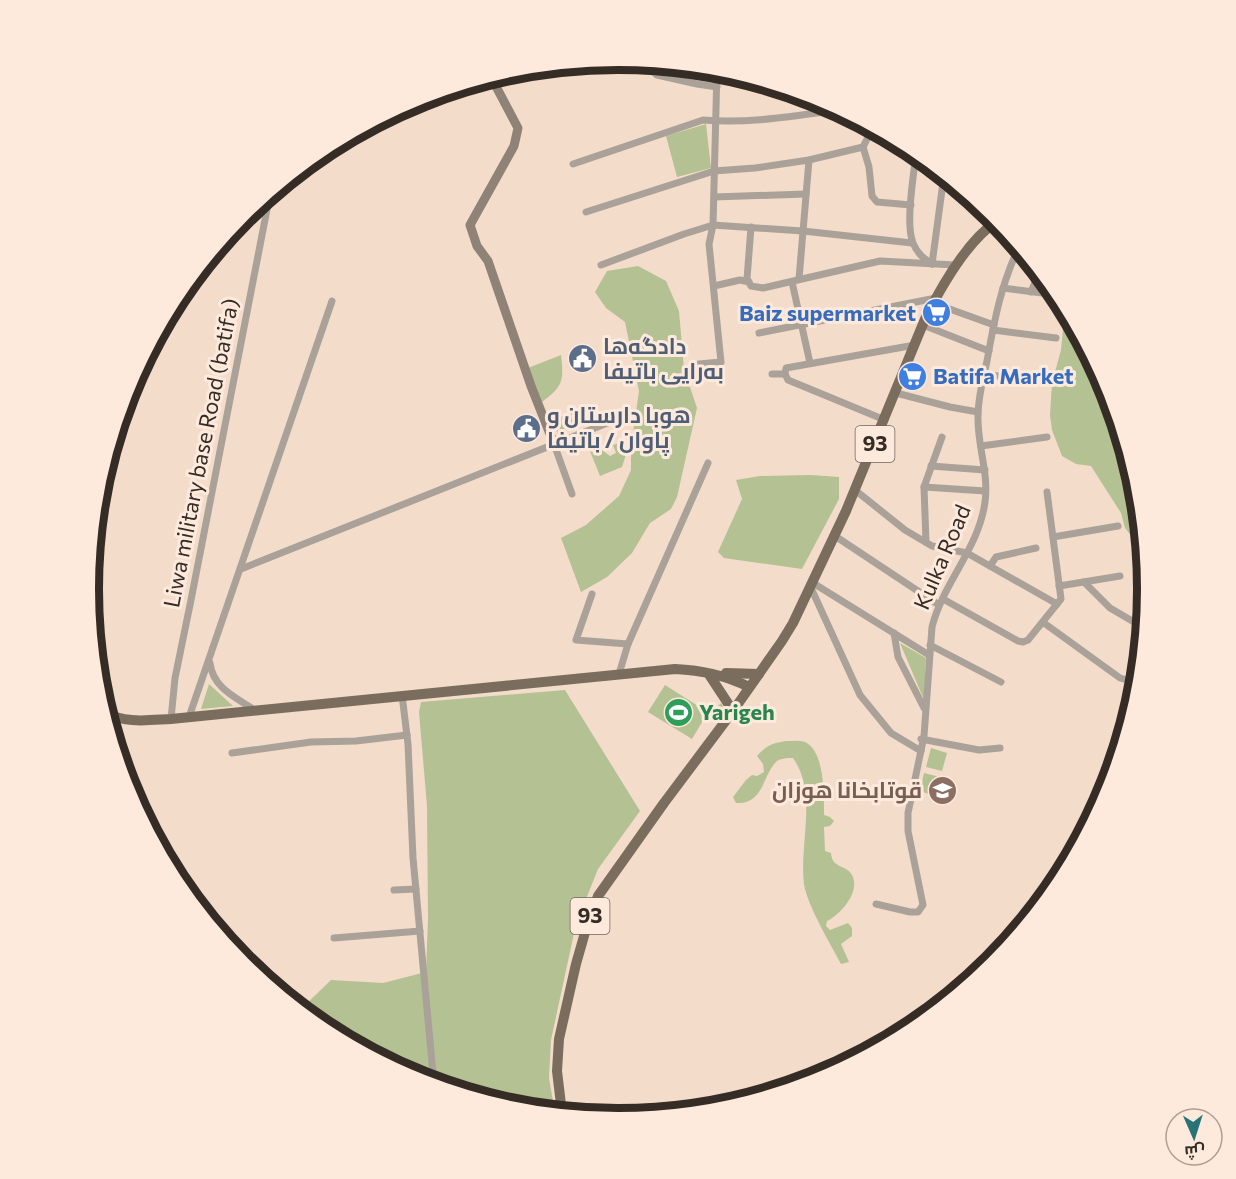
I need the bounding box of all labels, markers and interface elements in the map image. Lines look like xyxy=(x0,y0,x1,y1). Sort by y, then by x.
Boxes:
street label: Liwa military base Road (batifa) xyxy=(157,296,244,610)
supermarket icon: Baiz supermarket xyxy=(921,297,953,329)
place label: Baiz supermarket xyxy=(739,299,916,326)
place label: دادگه‌ها به‌رايى باتيفا xyxy=(603,332,724,385)
public building icon: دادگه‌ها به‌رايى باتيفا xyxy=(566,343,598,375)
supermarket icon: Batifa Market xyxy=(896,360,928,392)
place label: Batifa Market xyxy=(933,362,1074,389)
place label: هوبا دارستان و پاوان / باتيفا xyxy=(547,401,691,456)
public building icon: هوبا دارستان و پاوان / باتيفا xyxy=(510,412,542,444)
road number: 93 xyxy=(856,426,894,462)
street label: Kulka Road xyxy=(907,500,976,613)
sports icon: Yarigeh xyxy=(662,696,694,728)
place label: Yarigeh xyxy=(699,698,775,725)
school or university icon: قوتابخانا هوزان xyxy=(927,774,959,806)
place label: قوتابخانا هوزان xyxy=(772,776,922,804)
road number: 93 xyxy=(570,898,610,934)
north arrow xyxy=(1164,1107,1224,1167)
text: ش xyxy=(1184,1141,1206,1163)

